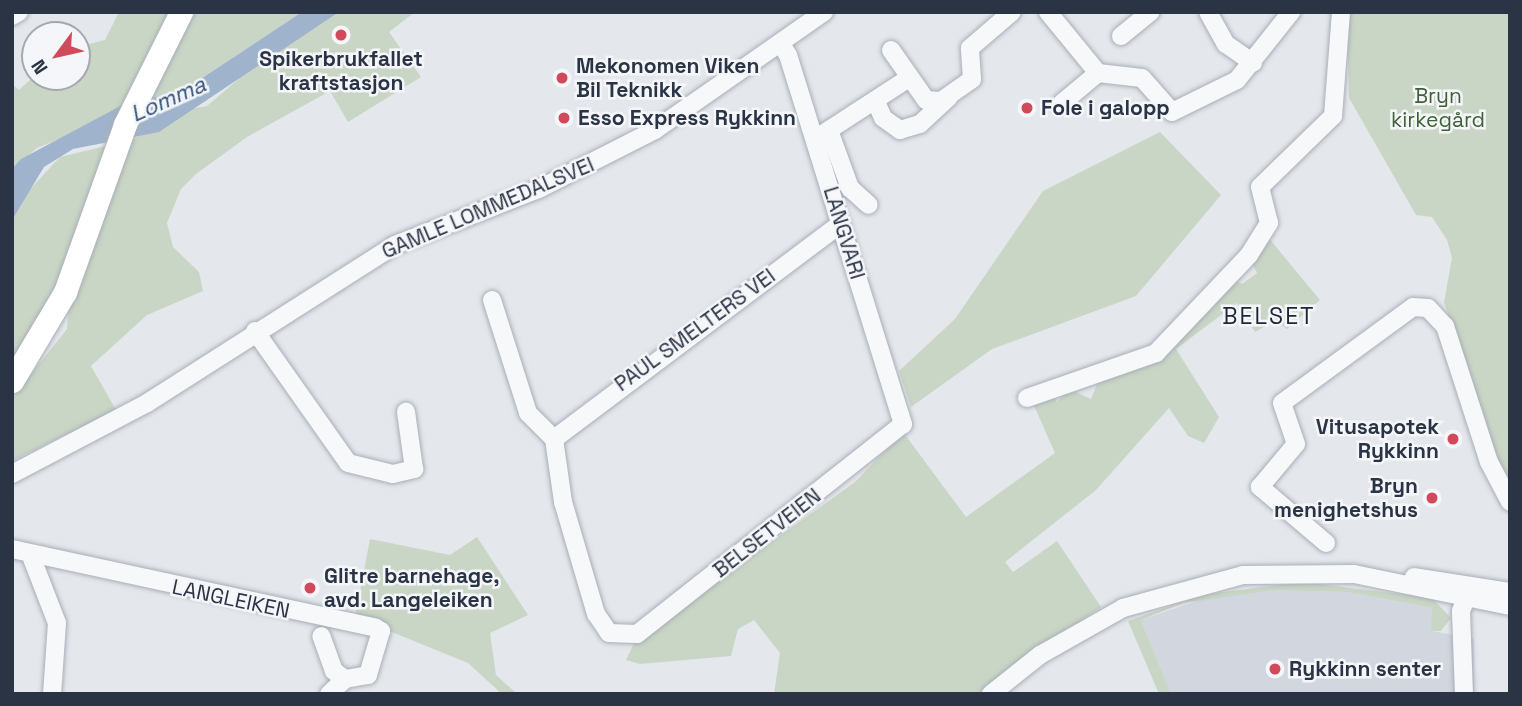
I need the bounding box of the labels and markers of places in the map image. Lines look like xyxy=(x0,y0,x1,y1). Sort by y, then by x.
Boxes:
marker: Spikerbrukfallet kraftstasjon xyxy=(333,27,349,43)
place label: Spikerbrukfallet kraftstasjon xyxy=(259,46,423,96)
place label: Mekonomen Viken Bil Teknikk xyxy=(576,53,760,103)
marker: Mekonomen Viken Bil Teknikk xyxy=(554,70,570,86)
place label: Fole i galopp xyxy=(1041,95,1170,121)
marker: Fole i galopp xyxy=(1019,100,1035,116)
place label: Esso Express Rykkinn xyxy=(578,105,796,131)
marker: Esso Express Rykkinn xyxy=(556,110,572,126)
place label: Vitusapotek Rykkinn xyxy=(1316,414,1439,464)
marker: Vitusapotek Rykkinn xyxy=(1445,431,1461,447)
place label: Bryn menighetshus xyxy=(1274,473,1418,523)
marker: Bryn menighetshus xyxy=(1424,490,1440,506)
place label: Glitre barnehage, avd. Langeleiken xyxy=(324,563,499,613)
marker: Glitre barnehage, avd. Langeleiken xyxy=(302,580,318,596)
place label: Rykkinn senter xyxy=(1289,656,1441,682)
marker: Rykkinn senter xyxy=(1267,661,1283,677)

